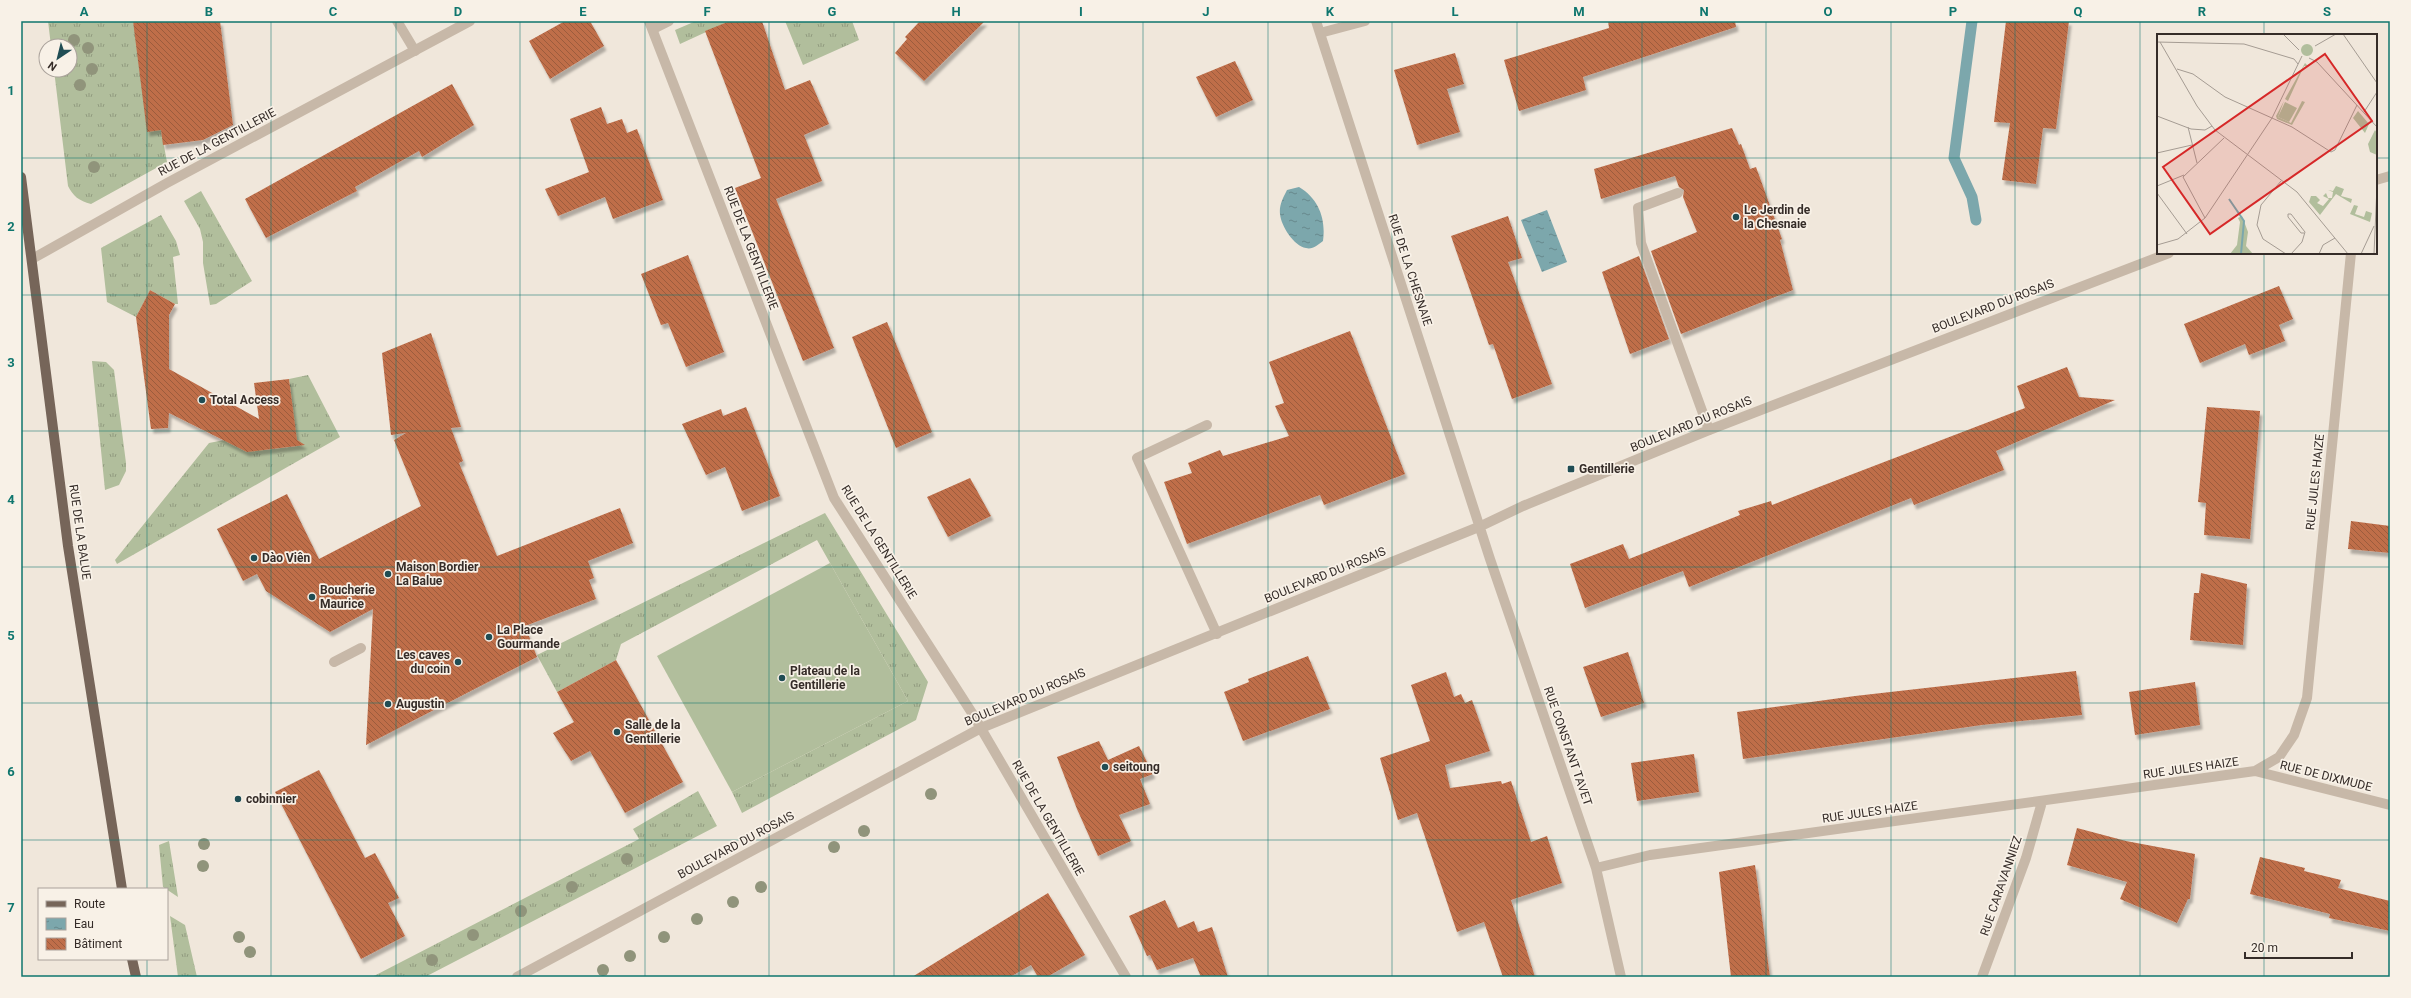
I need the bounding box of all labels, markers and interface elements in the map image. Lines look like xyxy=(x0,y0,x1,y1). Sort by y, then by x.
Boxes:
text: A xyxy=(80,4,89,19)
text: B xyxy=(205,4,213,19)
text: C xyxy=(329,4,338,19)
text: D xyxy=(454,4,462,19)
text: E xyxy=(579,4,587,19)
text: F xyxy=(703,4,711,19)
text: G xyxy=(828,4,837,19)
text: H xyxy=(951,4,961,19)
text: I xyxy=(1079,4,1083,19)
text: J xyxy=(1202,4,1210,19)
text: K xyxy=(1326,4,1335,19)
text: L xyxy=(1451,4,1459,19)
text: M xyxy=(1573,4,1585,19)
text: N xyxy=(1699,4,1709,19)
text: O xyxy=(1824,4,1833,19)
text: P xyxy=(1949,4,1957,19)
text: Q xyxy=(2074,4,2083,19)
text: R xyxy=(2198,4,2207,19)
text: S xyxy=(2323,4,2331,19)
inset map xyxy=(2157,34,2377,254)
north arrow xyxy=(38,38,78,78)
text: N xyxy=(45,58,59,73)
text: 1 xyxy=(7,83,15,98)
street label: RUE DE LA GENTILLERIE xyxy=(156,105,278,179)
street label: RUE DE LA GENTILLERIE xyxy=(721,184,781,312)
place label: Le Jerdin de la Chesnaie xyxy=(1744,203,1811,231)
street label: RUE DE LA CHESNAIE xyxy=(1385,212,1435,328)
marker: Le Jerdin de la Chesnaie xyxy=(1731,212,1741,222)
text: 2 xyxy=(7,219,15,234)
street label: BOULEVARD DU ROSAIS xyxy=(1930,276,2056,336)
text: 3 xyxy=(7,355,15,370)
place label: Total Access xyxy=(210,393,279,407)
street label: BOULEVARD DU ROSAIS xyxy=(1628,393,1754,455)
marker: Total Access xyxy=(197,395,207,405)
street label: RUE JULES HAIZE xyxy=(2303,433,2327,531)
place label: Gentillerie xyxy=(1579,462,1635,476)
marker: Gentillerie xyxy=(1566,464,1576,474)
street label: RUE DE LA BALUE xyxy=(66,483,94,581)
street label: RUE DE LA GENTILLERIE xyxy=(838,483,920,601)
text: 4 xyxy=(7,492,15,507)
street label: BOULEVARD DU ROSAIS xyxy=(1262,544,1388,606)
place label: Dào Viên xyxy=(262,551,310,565)
marker: Dào Viên xyxy=(249,553,259,563)
place label: Maison Bordier La Balue xyxy=(396,560,479,588)
marker: Maison Bordier La Balue xyxy=(383,569,393,579)
place label: Boucherie Maurice xyxy=(320,583,375,611)
marker: Boucherie Maurice xyxy=(307,592,317,602)
place label: La Place Gourmande xyxy=(497,623,560,651)
text: 5 xyxy=(7,628,15,643)
marker: La Place Gourmande xyxy=(484,632,494,642)
place label: Les caves du coin xyxy=(397,648,450,676)
marker: Les caves du coin xyxy=(453,657,463,667)
place label: Plateau de la Gentillerie xyxy=(790,664,860,692)
street label: BOULEVARD DU ROSAIS xyxy=(963,665,1087,729)
marker: Plateau de la Gentillerie xyxy=(777,673,787,683)
street label: RUE CONSTANT TAVET xyxy=(1541,685,1595,807)
place label: Augustin xyxy=(396,697,445,711)
marker: Augustin xyxy=(383,699,393,709)
place label: Salle de la Gentillerie xyxy=(625,718,681,746)
marker: Salle de la Gentillerie xyxy=(612,727,622,737)
street label: RUE JULES HAIZE xyxy=(2142,754,2240,782)
street label: RUE DE LA GENTILLERIE xyxy=(1009,758,1087,878)
street label: RUE DE DIXMUDE xyxy=(2279,758,2374,794)
place label: seitoung xyxy=(1113,760,1160,774)
marker: seitoung xyxy=(1100,762,1110,772)
text: 6 xyxy=(7,764,15,779)
place label: cobinnier xyxy=(246,792,297,806)
marker: cobinnier xyxy=(233,794,243,804)
street label: RUE JULES HAIZE xyxy=(1821,798,1919,826)
street label: BOULEVARD DU ROSAIS xyxy=(675,808,797,882)
street label: RUE CARAVANNIEZ xyxy=(1977,834,2025,938)
legend xyxy=(38,888,168,960)
text: Route xyxy=(74,897,105,911)
text: 7 xyxy=(7,900,15,915)
text: Eau xyxy=(74,917,94,931)
scale bar xyxy=(2245,934,2352,960)
text: Bâtiment xyxy=(74,937,122,951)
text: 20 m xyxy=(2251,941,2278,955)

